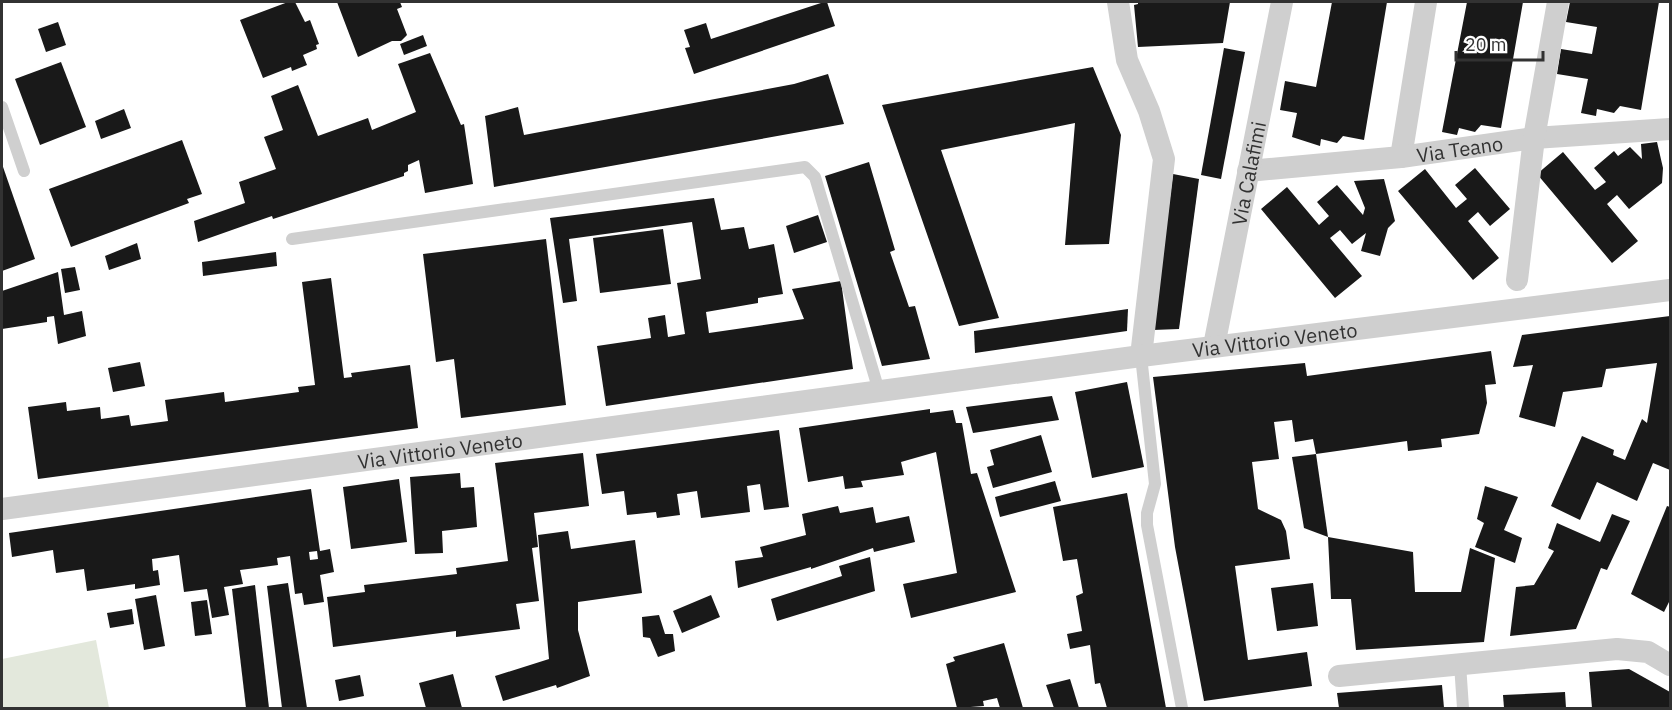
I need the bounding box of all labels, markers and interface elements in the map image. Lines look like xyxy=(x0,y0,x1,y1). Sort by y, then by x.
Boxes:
scale bar xyxy=(1456,24,1543,62)
text: 20 m xyxy=(1465,33,1507,56)
street label: Via Calafimi xyxy=(1225,119,1272,228)
street label: Via Teano xyxy=(1415,129,1505,168)
street label: Via Vittorio Veneto xyxy=(1191,316,1359,363)
street label: Via Vittorio Veneto xyxy=(356,426,524,475)

